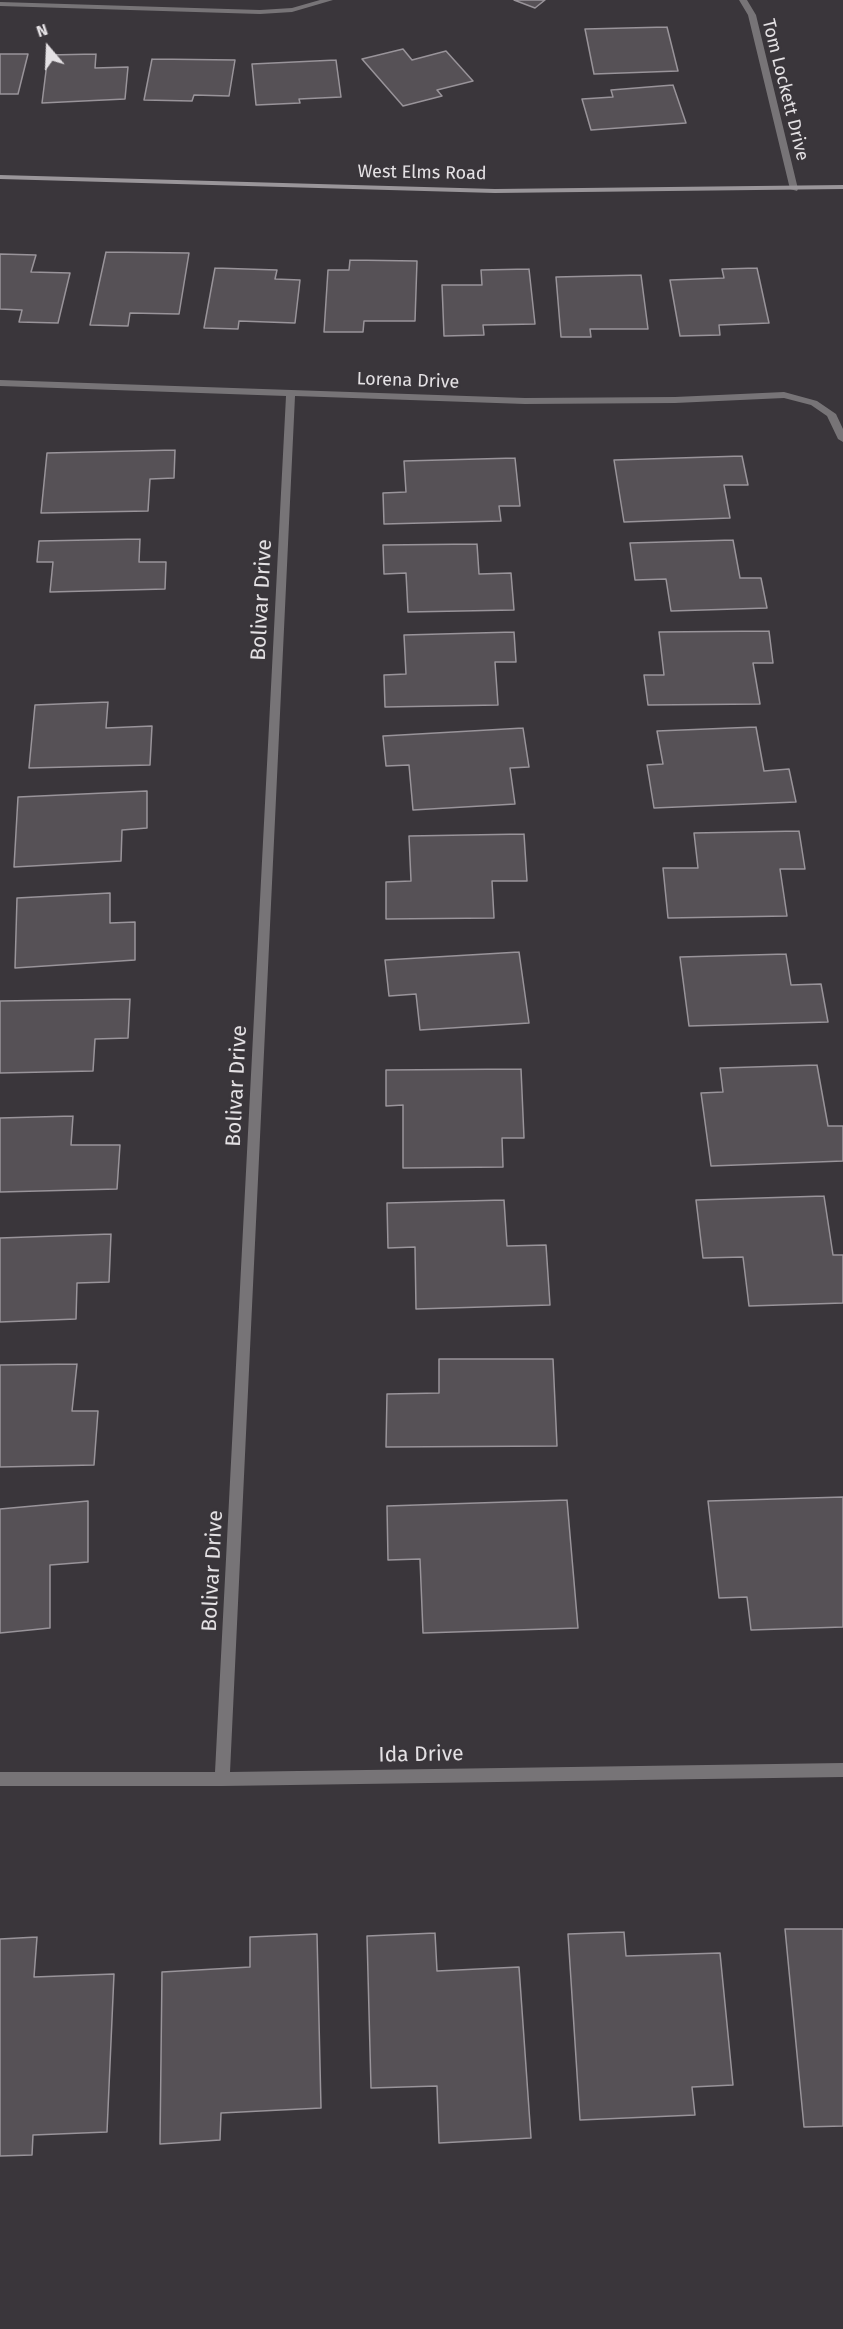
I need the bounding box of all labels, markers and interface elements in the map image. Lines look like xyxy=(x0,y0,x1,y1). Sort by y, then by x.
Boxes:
street label: Tom Lockett Drive xyxy=(757,17,813,163)
north arrow xyxy=(18,18,78,78)
text: N xyxy=(34,20,50,41)
street label: West Elms Road xyxy=(357,161,487,185)
street label: Lorena Drive xyxy=(356,368,460,394)
street label: Bolivar Drive xyxy=(246,539,278,661)
street label: Bolivar Drive xyxy=(221,1025,253,1147)
street label: Bolivar Drive xyxy=(197,1510,229,1632)
street label: Ida Drive xyxy=(378,1742,464,1768)

